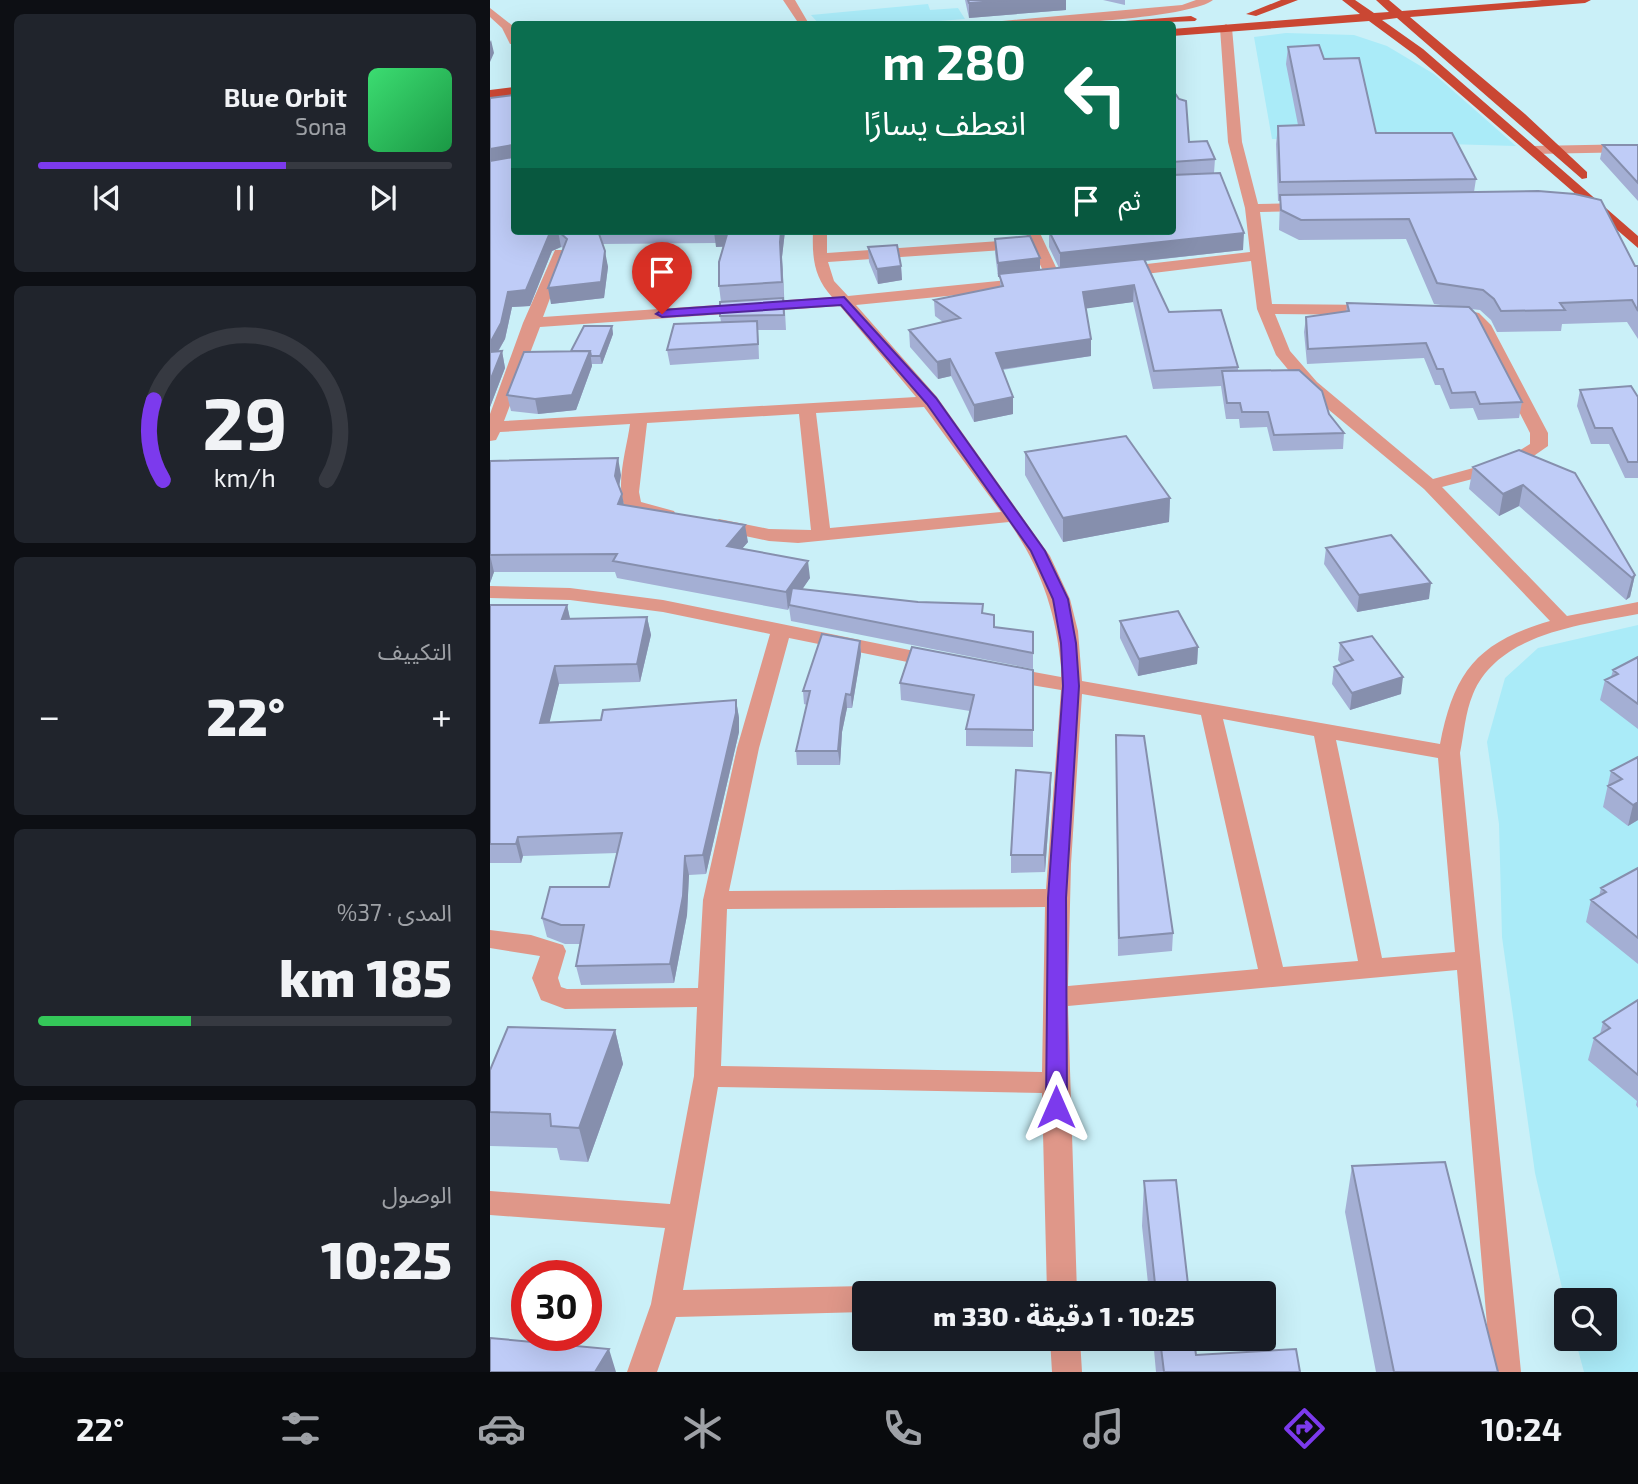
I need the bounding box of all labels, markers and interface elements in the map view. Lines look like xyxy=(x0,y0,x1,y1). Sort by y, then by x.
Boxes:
text: 280 m xyxy=(882,31,1026,90)
icon: left xyxy=(1050,49,1141,140)
text: Blue Orbit xyxy=(224,81,347,112)
text: انعطف يسارًا xyxy=(863,103,1026,141)
text: Sona xyxy=(295,112,347,140)
icon: previous xyxy=(88,179,126,217)
icon: pause xyxy=(226,179,264,217)
icon: next xyxy=(364,179,402,217)
icon: arrive xyxy=(1067,182,1105,220)
text: ثم xyxy=(1119,184,1141,215)
pin xyxy=(632,242,692,314)
icon: arrive xyxy=(643,253,681,291)
text: 29 xyxy=(202,378,288,466)
text: km/h xyxy=(214,462,276,492)
text: التكييف xyxy=(378,637,452,665)
text: 22° xyxy=(206,684,285,746)
text: − xyxy=(38,692,60,738)
text: + xyxy=(431,692,452,738)
text: المدى · 37% xyxy=(337,898,452,926)
text: 185 km xyxy=(279,945,452,1007)
position arrow xyxy=(1019,1070,1093,1144)
text: الوصول xyxy=(382,1180,452,1208)
text: 10:25 xyxy=(321,1227,452,1289)
speed limit sign: 30 xyxy=(511,1260,602,1351)
map controls xyxy=(1554,1288,1617,1351)
button: search xyxy=(1554,1288,1617,1351)
text: 10:25 · 1 دقيقة · 330 m xyxy=(933,1300,1195,1331)
icon: filters xyxy=(276,1404,325,1453)
icon: car xyxy=(477,1404,526,1453)
icon: climate xyxy=(678,1404,727,1453)
icon: phone xyxy=(878,1404,927,1453)
icon: music xyxy=(1079,1404,1128,1453)
icon: directions xyxy=(1280,1404,1329,1453)
text: 22° xyxy=(76,1409,124,1447)
text: 10:24 xyxy=(1481,1409,1562,1447)

